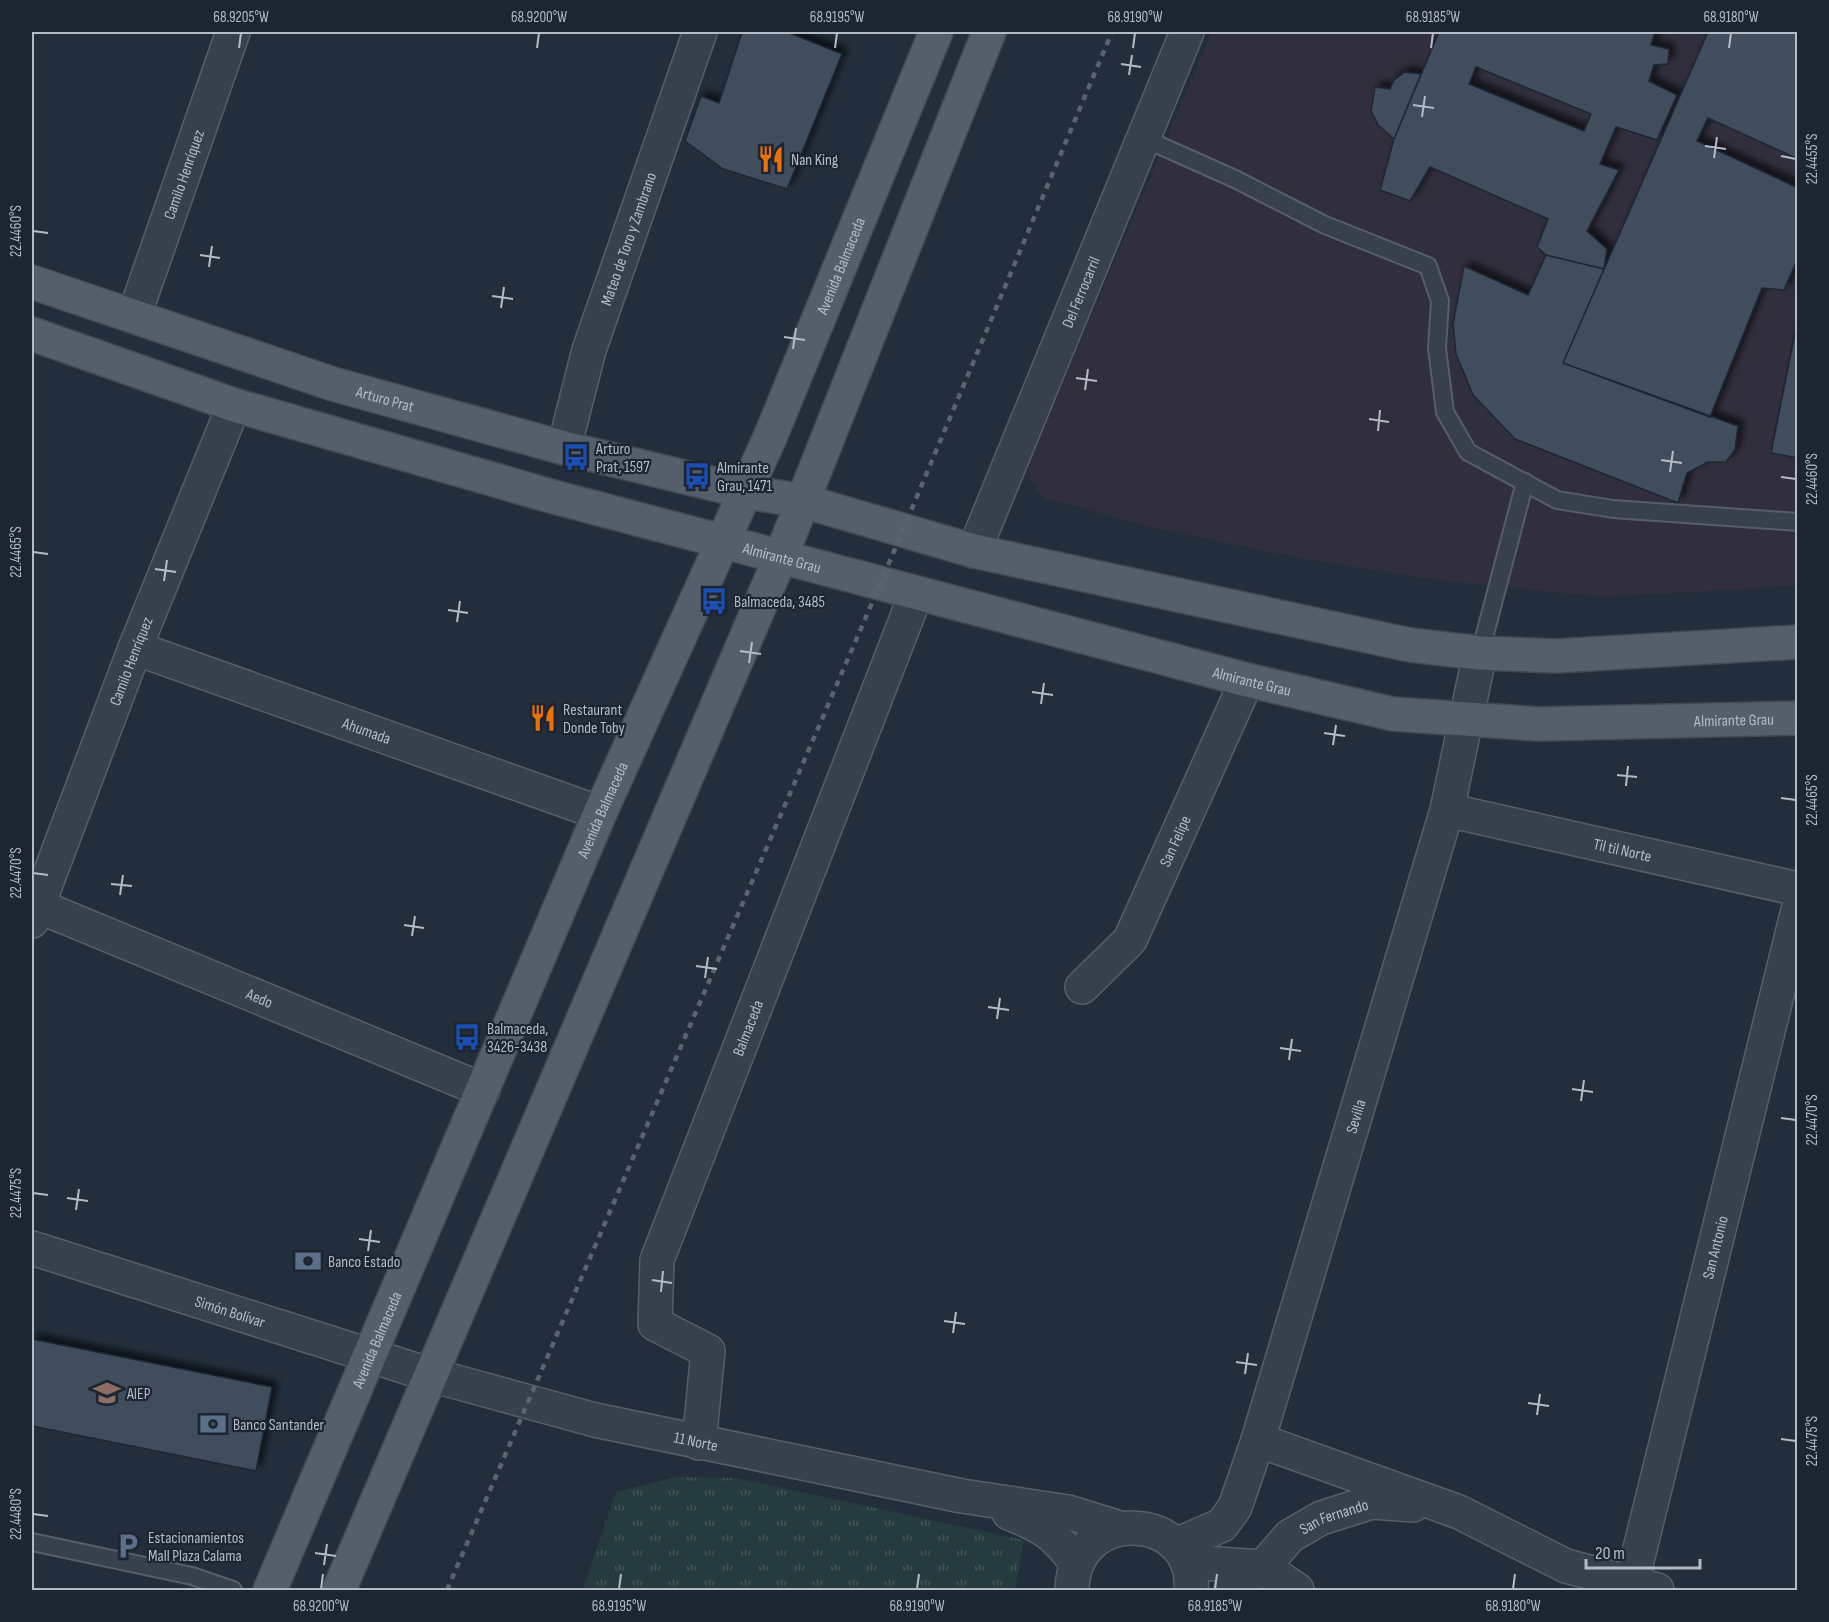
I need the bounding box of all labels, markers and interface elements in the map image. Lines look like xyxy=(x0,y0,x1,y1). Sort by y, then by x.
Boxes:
text: 68.9205°W xyxy=(213,8,269,27)
text: 68.9200°W xyxy=(511,8,567,27)
text: 68.9195°W xyxy=(810,8,864,27)
text: 68.9190°W xyxy=(1107,8,1163,27)
text: 68.9185°W xyxy=(1406,8,1460,27)
text: 68.9180°W xyxy=(1704,8,1759,27)
street label: Camilo Henríquez xyxy=(160,127,209,222)
text: 22.4455°S xyxy=(1803,134,1822,184)
restaurant icon: Nan King xyxy=(756,144,786,174)
place label: Nan King xyxy=(791,151,838,170)
street label: Mateo de Toro y Zambrano xyxy=(597,170,661,308)
text: 22.4460°S xyxy=(7,205,26,257)
street label: Avenida Balmaceda xyxy=(813,215,870,318)
street label: Del Ferrocarril xyxy=(1059,254,1105,331)
street label: Arturo Prat xyxy=(353,383,416,417)
place label: Arturo Prat, 1597 xyxy=(595,440,650,477)
bus stop icon: Arturo Prat, 1597 xyxy=(561,442,591,472)
text: 22.4460°S xyxy=(1803,453,1822,505)
place label: Almirante Grau, 1471 xyxy=(716,459,772,496)
bus stop icon: Almirante Grau, 1471 xyxy=(682,461,712,491)
text: 22.4465°S xyxy=(7,526,26,578)
street label: Almirante Grau xyxy=(740,539,823,578)
bus stop icon: Balmaceda, 3485 xyxy=(699,586,729,616)
place label: Balmaceda, 3485 xyxy=(734,593,825,612)
street label: Camilo Henríquez xyxy=(106,614,158,709)
street label: Almirante Grau xyxy=(1210,663,1293,701)
place label: Restaurant Donde Toby xyxy=(563,701,625,738)
restaurant icon: Restaurant Donde Toby xyxy=(528,703,558,733)
street label: Almirante Grau xyxy=(1693,711,1774,731)
street label: Ahumada xyxy=(339,714,393,749)
street label: Avenida Balmaceda xyxy=(574,759,633,862)
text: 22.4465°S xyxy=(1803,774,1822,826)
street label: San Felipe xyxy=(1156,813,1196,870)
street label: Til til Norte xyxy=(1591,835,1653,867)
text: 22.4470°S xyxy=(7,847,26,899)
street label: Aedo xyxy=(242,985,275,1013)
street label: Balmaceda xyxy=(729,998,768,1059)
place label: Balmaceda, 3426-3438 xyxy=(487,1020,548,1057)
bus stop icon: Balmaceda, 3426-3438 xyxy=(452,1022,482,1052)
text: 22.4470°S xyxy=(1803,1094,1822,1146)
street label: Sevilla xyxy=(1343,1097,1371,1136)
text: 22.4475°S xyxy=(7,1168,26,1218)
street label: San Antonio xyxy=(1699,1214,1733,1281)
bank icon: Banco Estado xyxy=(293,1246,323,1276)
place label: Banco Estado xyxy=(328,1253,400,1272)
street label: Avenida Balmaceda xyxy=(348,1289,407,1392)
street label: Simón Bolívar xyxy=(192,1292,268,1333)
school or university icon: AIEP xyxy=(92,1378,122,1408)
place label: AIEP xyxy=(126,1385,151,1404)
bank icon: Banco Santander xyxy=(198,1409,228,1439)
place label: Banco Santander xyxy=(233,1416,325,1435)
text: 22.4475°S xyxy=(1803,1416,1822,1466)
street label: 11 Norte xyxy=(672,1429,720,1456)
text: 22.4480°S xyxy=(7,1488,26,1540)
street label: San Fernando xyxy=(1297,1496,1371,1539)
place label: Estacionamientos Mall Plaza Calama xyxy=(148,1529,244,1566)
parking icon: Estacionamientos Mall Plaza Calama xyxy=(113,1531,143,1561)
scale bar xyxy=(1586,1532,1700,1570)
text: 20 m xyxy=(1595,1543,1625,1564)
text: 68.9200°W xyxy=(293,1597,349,1616)
text: 68.9195°W xyxy=(592,1597,646,1616)
text: 68.9190°W xyxy=(889,1597,945,1616)
text: 68.9185°W xyxy=(1188,1597,1242,1616)
text: 68.9180°W xyxy=(1486,1597,1541,1616)

